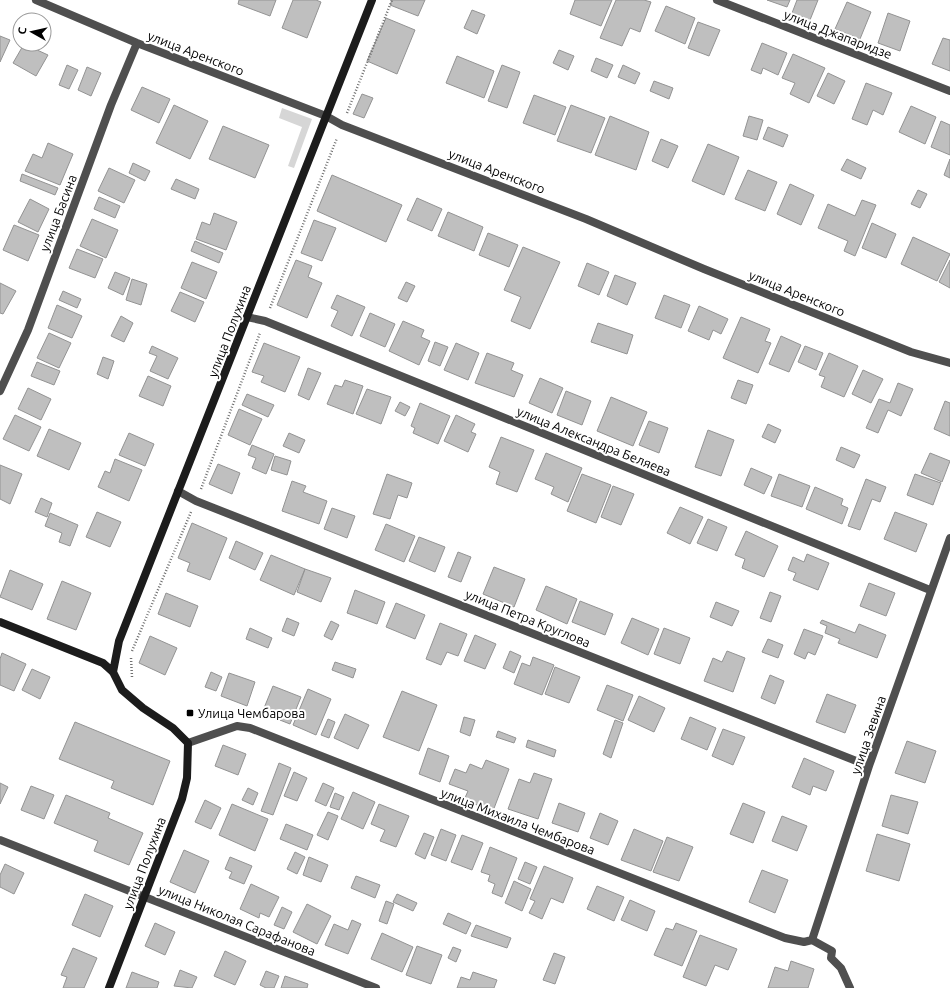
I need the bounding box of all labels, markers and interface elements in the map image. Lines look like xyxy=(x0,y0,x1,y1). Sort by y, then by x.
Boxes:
street label: улица Джапаридзе xyxy=(782,7,894,61)
north arrow xyxy=(12,12,52,52)
text: С xyxy=(16,26,29,35)
street label: улица Аренского xyxy=(146,28,246,78)
street label: улица Аренского xyxy=(447,146,547,196)
street label: улица Басина xyxy=(37,173,79,253)
street label: улица Аренского xyxy=(747,267,847,319)
street label: улица Полухина xyxy=(205,283,253,379)
street label: улица Александра Беляева xyxy=(515,404,673,478)
street label: улица Петра Круглова xyxy=(463,587,593,649)
street label: улица Зевина xyxy=(848,694,888,776)
place label: Улица Чембарова xyxy=(198,706,305,720)
marker: Улица Чембарова xyxy=(185,708,195,718)
street label: улица Михаила Чембарова xyxy=(439,785,597,857)
street label: улица Полухина xyxy=(120,815,168,911)
street label: улица Николая Сарафанова xyxy=(156,882,318,958)

